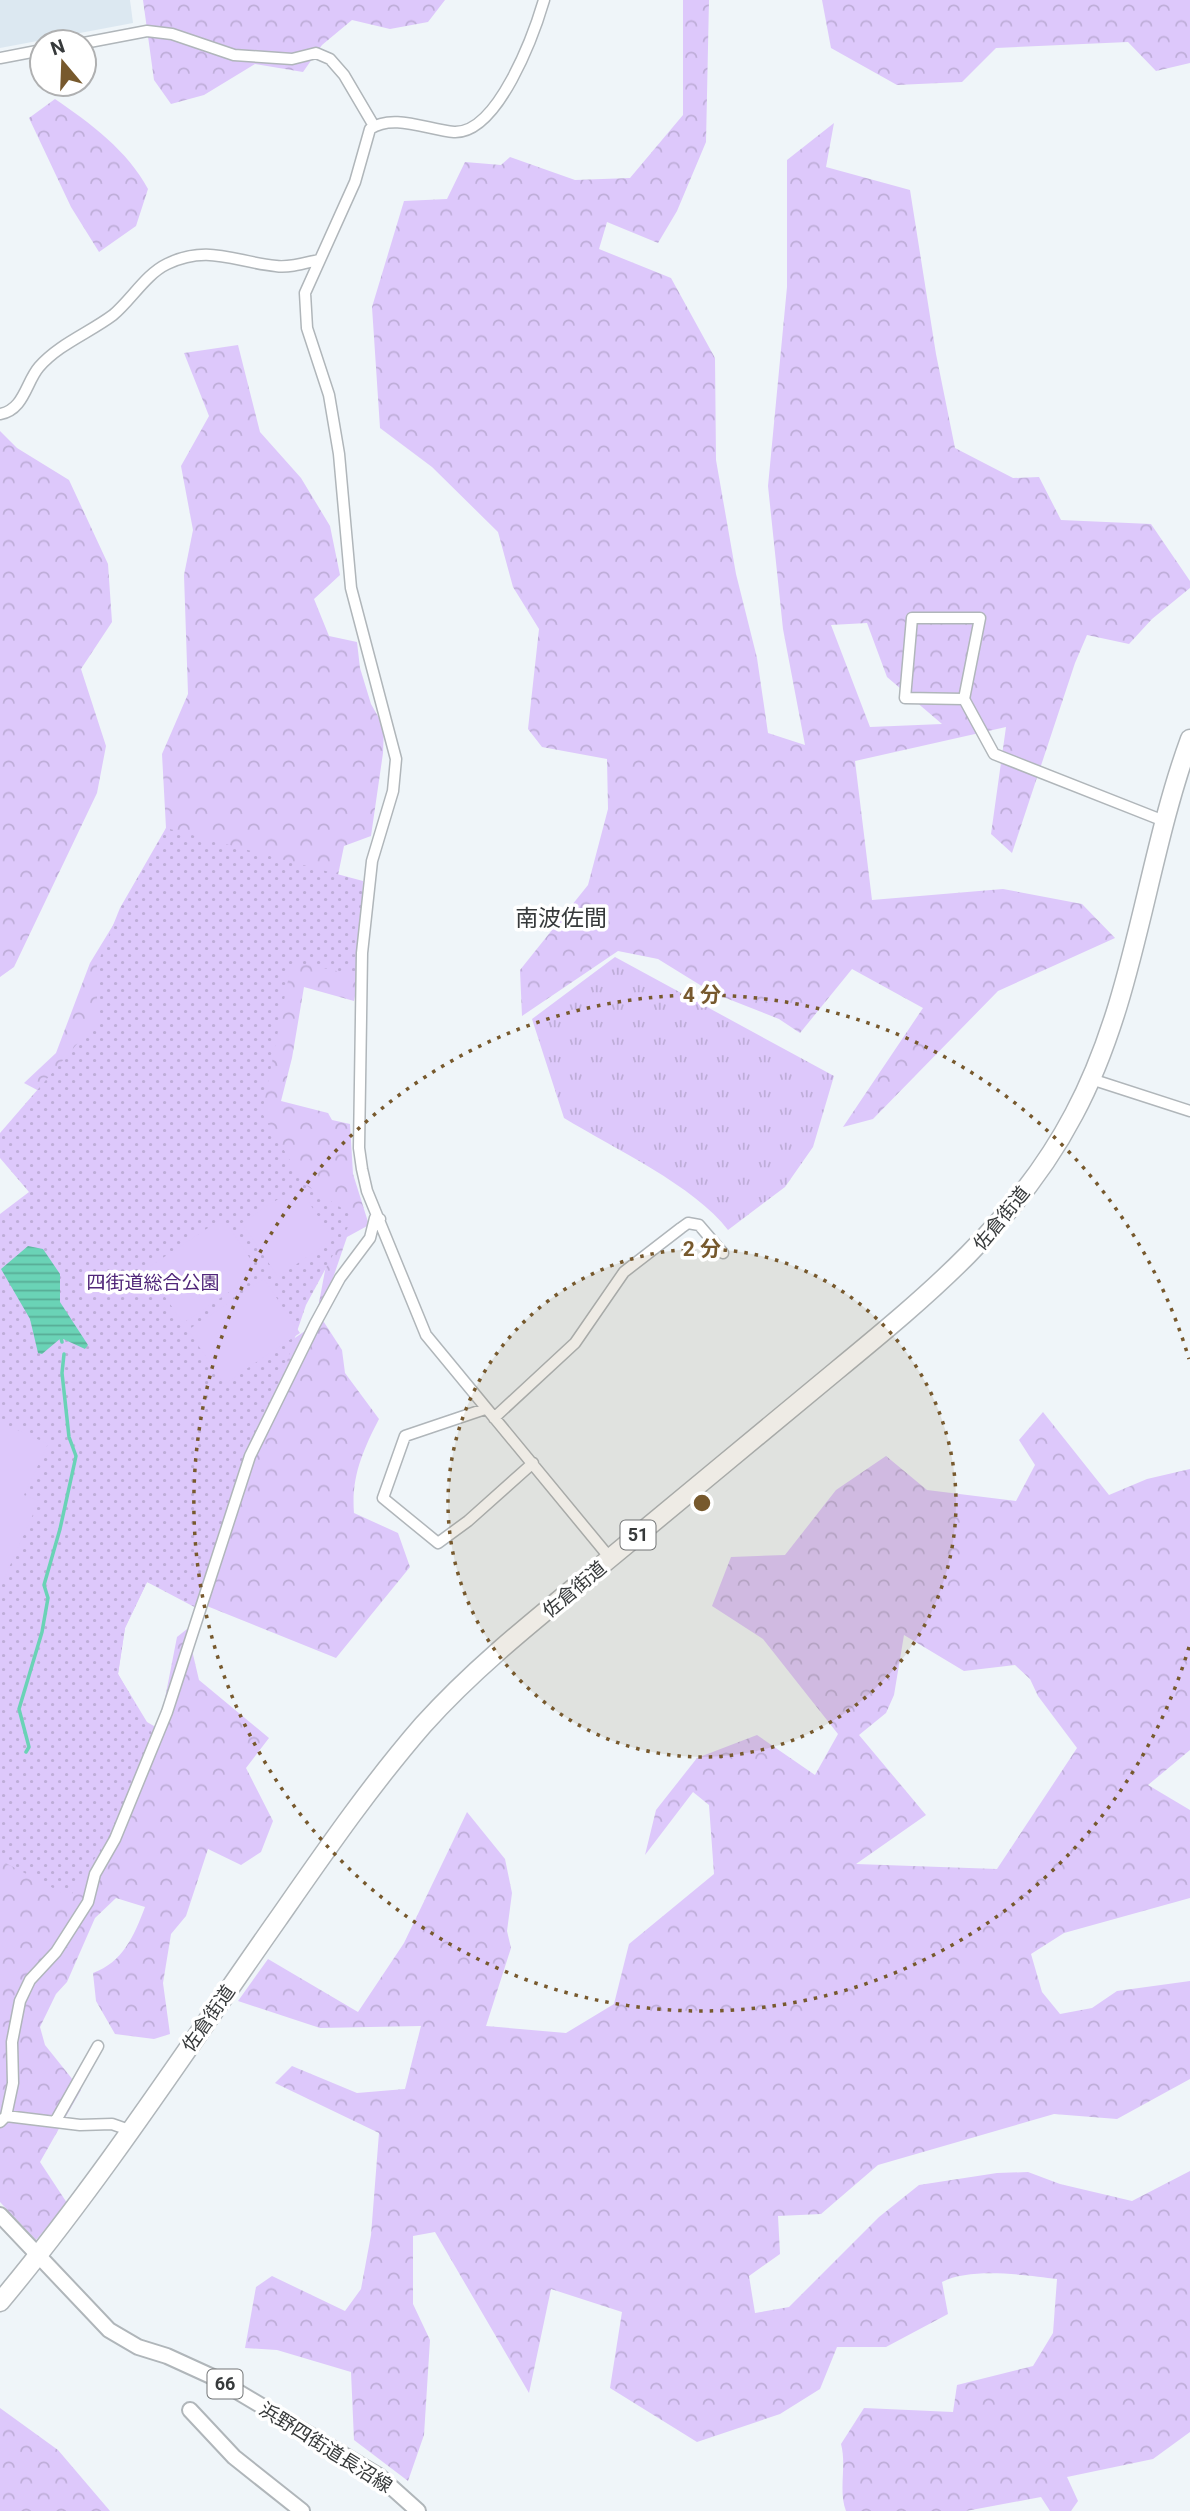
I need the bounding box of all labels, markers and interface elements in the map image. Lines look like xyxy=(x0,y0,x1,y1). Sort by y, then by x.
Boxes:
north arrow xyxy=(28,28,98,98)
text: N xyxy=(48,34,68,60)
district label: 南波佐間 xyxy=(515,905,607,932)
text: 4 分 xyxy=(683,983,721,1007)
street label: 佐倉街道 xyxy=(969,1182,1034,1255)
text: 2 分 xyxy=(683,1237,721,1261)
park label: 四街道総合公園 xyxy=(86,1271,220,1294)
centre of rings xyxy=(690,1491,714,1515)
road number: 51 xyxy=(620,1520,656,1550)
street label: 佐倉街道 xyxy=(538,1556,611,1623)
street label: 佐倉街道 xyxy=(177,1981,240,2056)
road number: 66 xyxy=(208,2370,243,2398)
street label: 浜野四街道長沼線 xyxy=(255,2397,396,2497)

